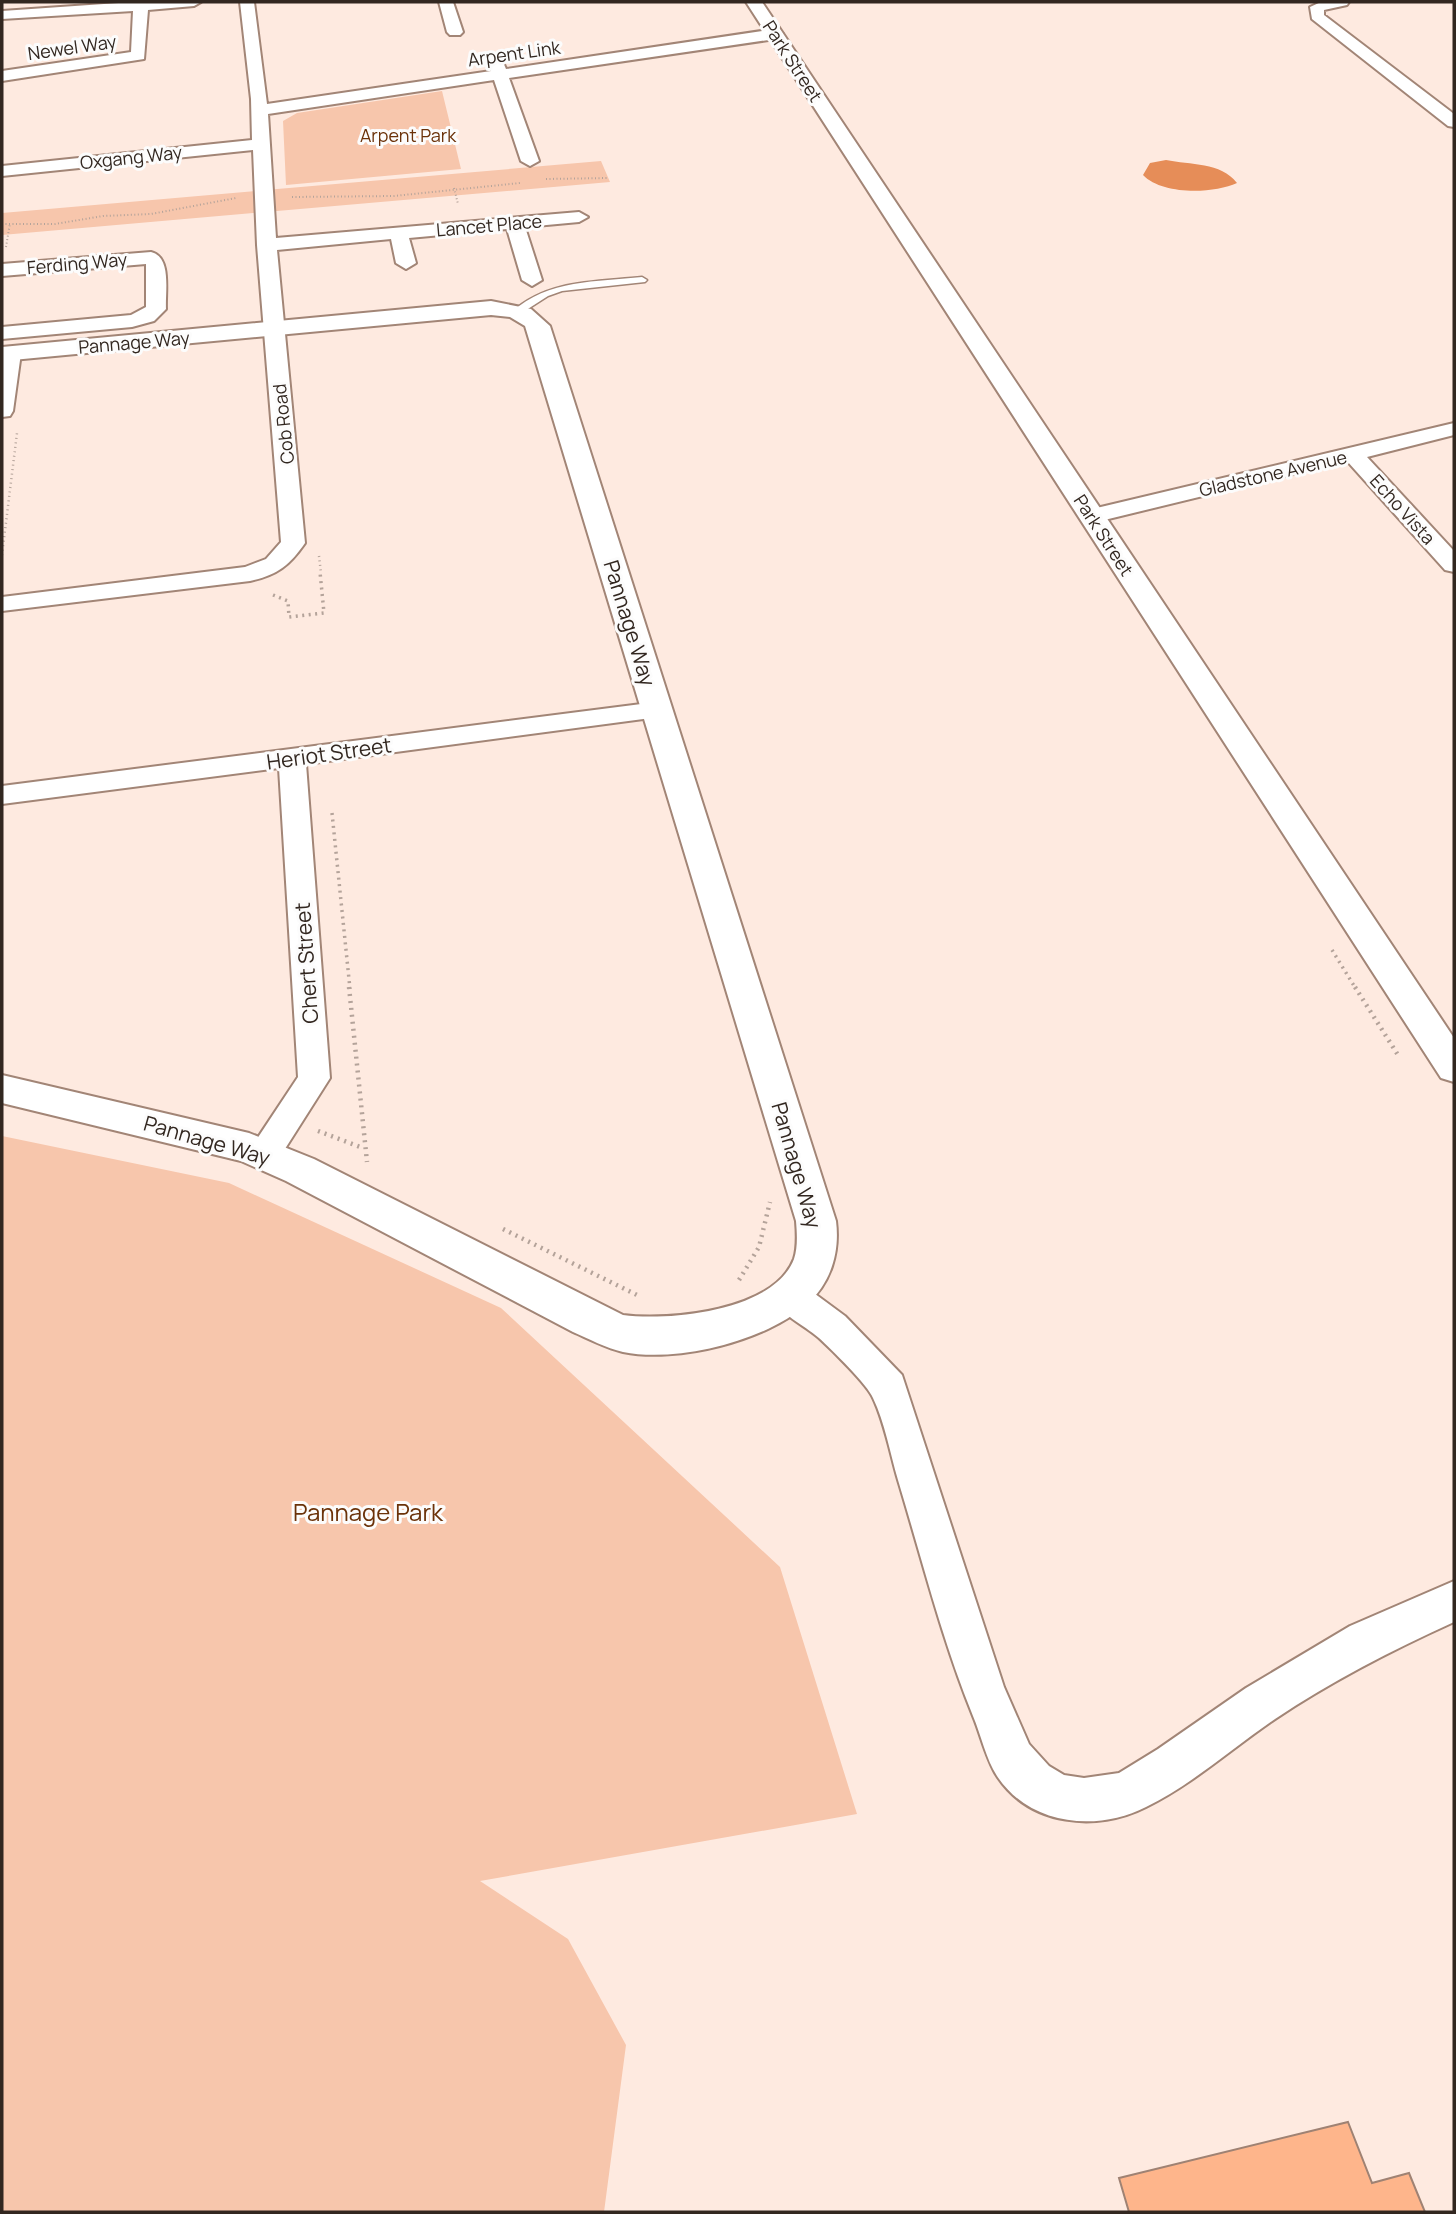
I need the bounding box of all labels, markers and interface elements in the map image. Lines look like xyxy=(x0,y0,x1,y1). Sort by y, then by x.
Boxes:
street label: Park Street xyxy=(758,16,828,106)
street label: Newel Way xyxy=(26,29,118,65)
street label: Arpent Link xyxy=(466,34,563,71)
park label: Arpent Park xyxy=(360,123,457,147)
street label: Oxgang Way xyxy=(79,140,184,174)
street label: Lancet Place xyxy=(435,208,543,242)
street label: Ferding Way xyxy=(26,247,129,279)
street label: Pannage Way xyxy=(77,325,191,359)
street label: Cob Road xyxy=(267,383,299,465)
street label: Gladstone Avenue xyxy=(1197,444,1349,502)
street label: Echo Vista xyxy=(1365,469,1441,549)
street label: Park Street xyxy=(1069,490,1139,580)
street label: Pannage Way xyxy=(598,557,662,689)
street label: Heriot Street xyxy=(265,730,393,776)
street label: Chert Street xyxy=(288,901,324,1025)
street label: Pannage Way xyxy=(766,1099,828,1231)
street label: Pannage Way xyxy=(141,1109,273,1171)
park label: Pannage Park xyxy=(293,1495,444,1528)

